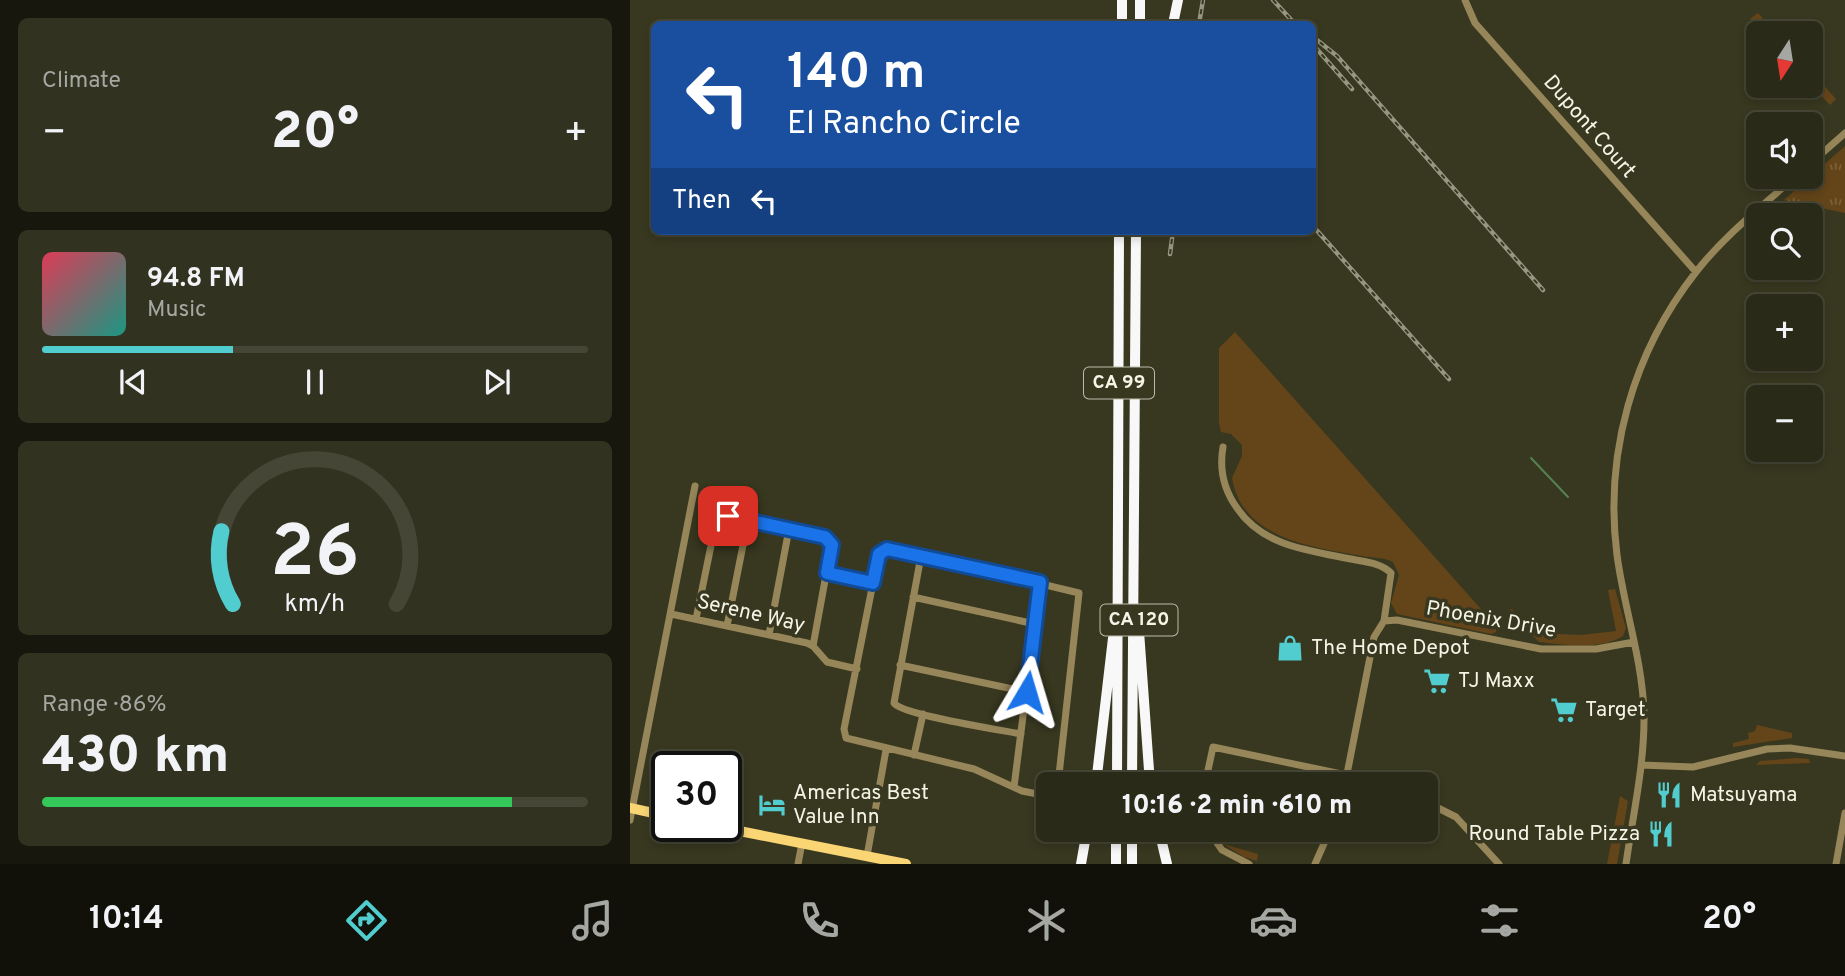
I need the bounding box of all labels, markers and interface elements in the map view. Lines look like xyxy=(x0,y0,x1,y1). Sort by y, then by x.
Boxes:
north arrow xyxy=(1746,21,1824,98)
map controls xyxy=(1746,21,1823,462)
text: 140 m xyxy=(787,44,926,106)
icon: left xyxy=(672,49,763,140)
text: Climate xyxy=(42,67,121,96)
street label: Dupont Court xyxy=(1537,70,1641,184)
text: 20° xyxy=(271,101,359,167)
text: El Rancho Circle xyxy=(787,105,1021,145)
text: − xyxy=(42,110,67,159)
text: + xyxy=(563,110,588,159)
button: sound xyxy=(1746,112,1823,189)
icon: left xyxy=(745,182,783,220)
text: Then xyxy=(672,185,731,218)
button: search xyxy=(1746,203,1823,280)
text: 94.8 FM xyxy=(147,263,245,296)
button: + xyxy=(1746,294,1823,371)
text: Music xyxy=(147,296,207,325)
icon: previous xyxy=(114,363,152,401)
icon: pause xyxy=(296,363,334,401)
icon: next xyxy=(478,363,516,401)
road number: CA 99 xyxy=(1084,368,1154,398)
button: − xyxy=(1746,385,1823,462)
pin xyxy=(698,486,758,546)
icon: arrive xyxy=(709,497,747,535)
text: 26 xyxy=(270,510,360,602)
street label: Serene Way xyxy=(694,588,808,640)
text: km/h xyxy=(285,589,345,621)
street label: Phoenix Drive xyxy=(1424,595,1558,645)
road number: CA 120 xyxy=(1100,604,1178,636)
shop icon: The Home Depot xyxy=(1275,633,1305,663)
place label: The Home Depot xyxy=(1311,635,1470,662)
position arrow xyxy=(990,655,1064,729)
supermarket icon: TJ Maxx xyxy=(1422,666,1452,696)
place label: TJ Maxx xyxy=(1458,668,1535,695)
text: Range · 86% xyxy=(42,691,167,720)
supermarket icon: Target xyxy=(1549,695,1579,725)
place label: Target xyxy=(1585,697,1646,724)
text: 430 km xyxy=(42,725,229,791)
speed limit sign: 30 xyxy=(651,751,742,842)
place label: Americas Best Value Inn xyxy=(793,780,929,831)
restaurant icon: Matsuyama xyxy=(1654,780,1684,810)
place label: Matsuyama xyxy=(1690,782,1797,809)
hotel icon: Americas Best Value Inn xyxy=(757,790,787,820)
text: 10:16 · 2 min · 610 m xyxy=(1122,790,1352,823)
restaurant icon: Round Table Pizza xyxy=(1646,819,1676,849)
place label: Round Table Pizza xyxy=(1469,821,1640,848)
icon: directions xyxy=(342,896,391,945)
icon: music xyxy=(568,896,617,945)
icon: phone xyxy=(795,896,844,945)
icon: climate xyxy=(1022,896,1071,945)
icon: car xyxy=(1249,896,1298,945)
icon: filters xyxy=(1475,896,1524,945)
text: 10:14 xyxy=(89,900,164,940)
text: 20° xyxy=(1702,900,1756,940)

